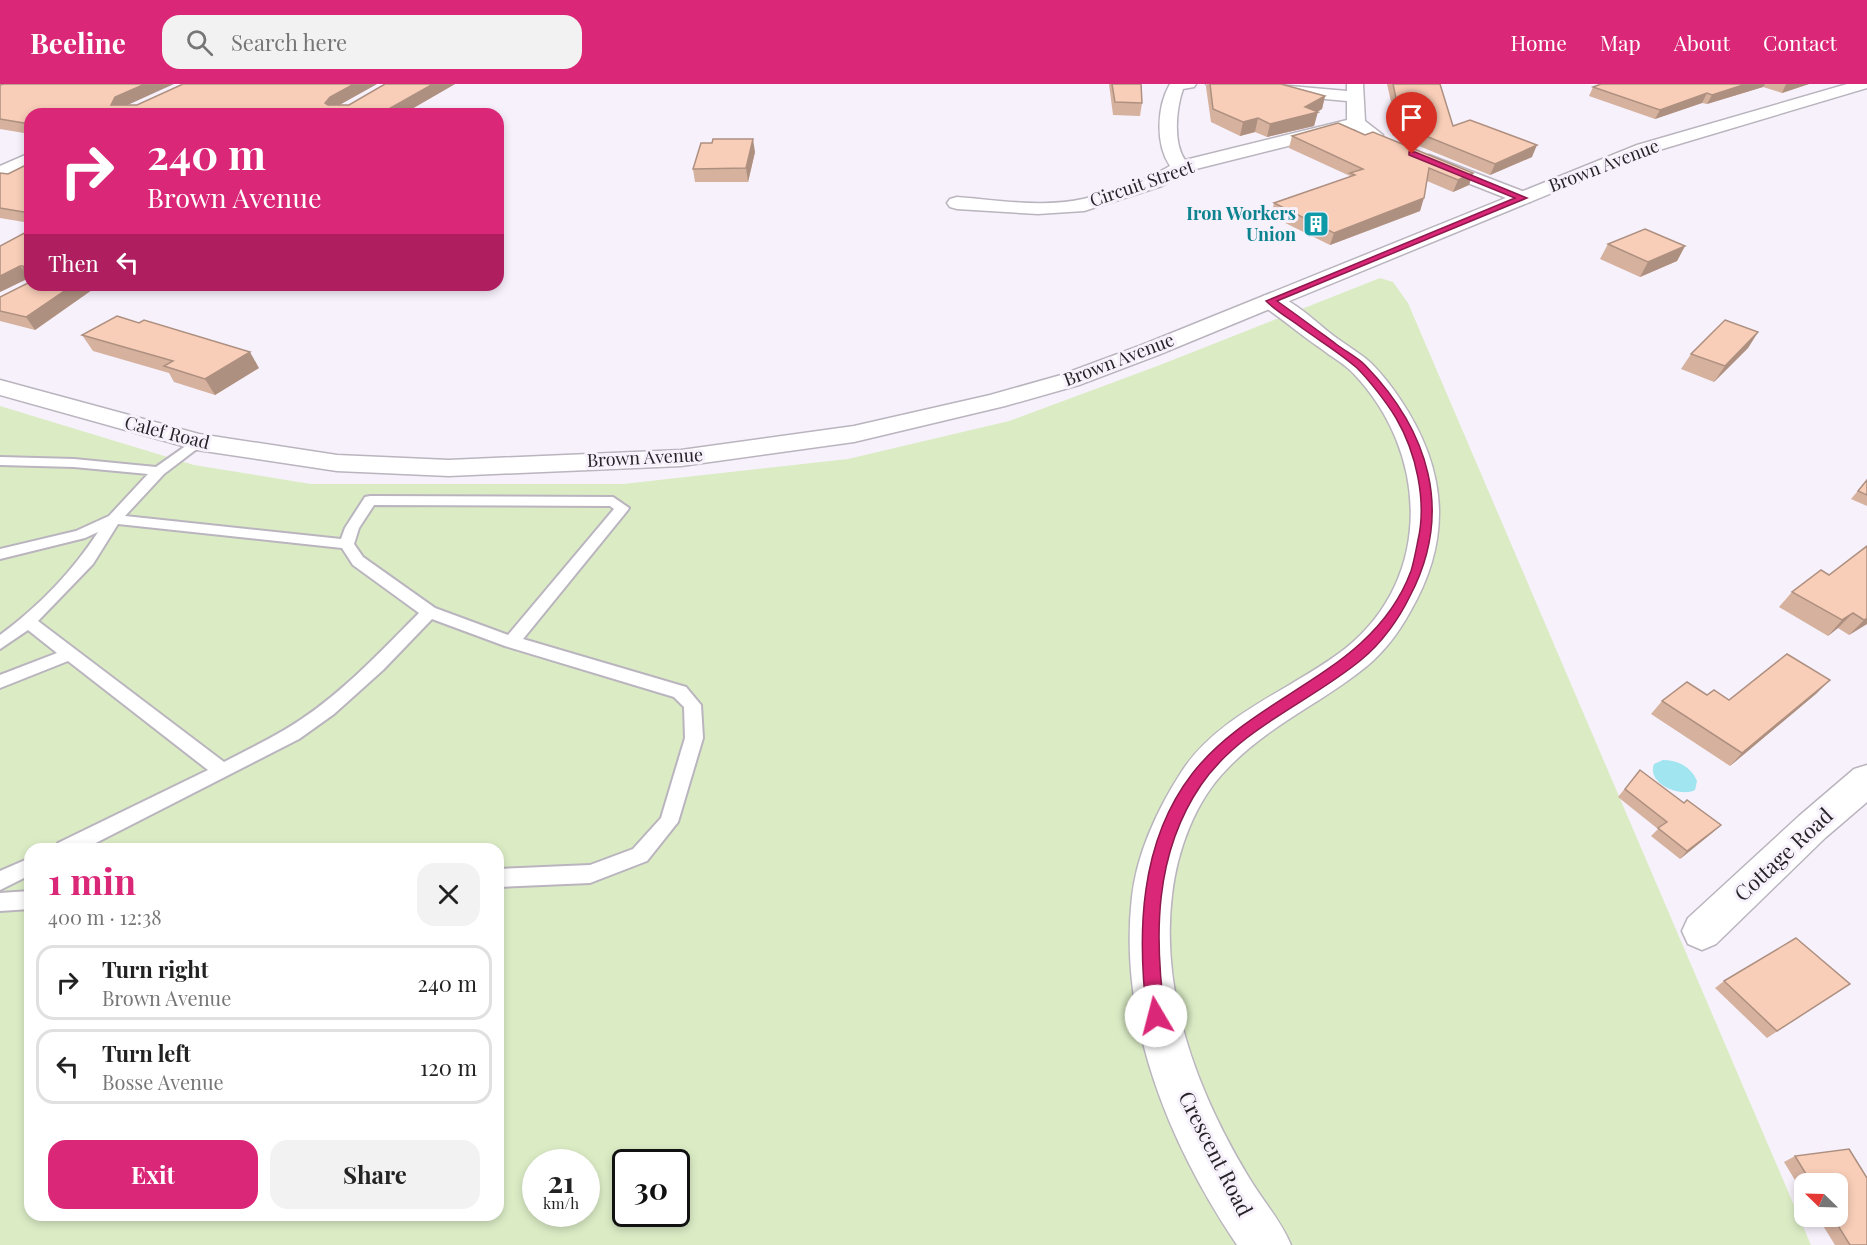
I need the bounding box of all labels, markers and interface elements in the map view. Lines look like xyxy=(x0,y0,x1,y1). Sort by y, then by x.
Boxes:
search box xyxy=(162,15,582,69)
text: Beeline xyxy=(30,24,126,61)
icon: search xyxy=(183,26,216,59)
text: Search here xyxy=(231,27,347,57)
text: Home xyxy=(1511,28,1567,56)
text: Map xyxy=(1600,28,1641,56)
text: About xyxy=(1674,28,1730,56)
text: Contact xyxy=(1763,28,1837,56)
pin xyxy=(1386,92,1437,154)
icon: arrive xyxy=(1395,101,1428,134)
text: 240 m xyxy=(147,125,266,181)
icon: right xyxy=(48,132,126,210)
street label: Brown Avenue xyxy=(1545,133,1662,197)
street label: Circuit Street xyxy=(1086,154,1198,212)
text: Brown Avenue xyxy=(147,179,322,215)
place label: Iron Workers Union xyxy=(1186,201,1296,246)
building icon: Iron Workers Union xyxy=(1301,209,1331,239)
icon: left xyxy=(111,246,144,279)
text: Then xyxy=(48,248,99,278)
street label: Brown Avenue xyxy=(1060,327,1177,391)
street label: Calef Road xyxy=(122,410,213,454)
street label: Brown Avenue xyxy=(586,442,704,472)
street label: Cottage Road xyxy=(1727,801,1838,906)
text: 1 min xyxy=(48,856,136,904)
button: close xyxy=(417,863,480,926)
text: 400 m · 12:38 xyxy=(48,903,162,930)
text: Turn right xyxy=(102,954,208,984)
icon: right xyxy=(51,966,84,999)
text: 240 m xyxy=(417,968,477,998)
text: Brown Avenue xyxy=(102,984,231,1011)
position arrow xyxy=(1124,984,1188,1048)
text: Turn left xyxy=(102,1038,191,1068)
icon: left xyxy=(51,1050,84,1083)
text: 120 m xyxy=(420,1052,477,1082)
text: Bosse Avenue xyxy=(102,1068,224,1095)
street label: Crescent Road xyxy=(1173,1086,1260,1220)
button: Exit xyxy=(48,1140,258,1209)
button: Share xyxy=(270,1140,480,1209)
speed limit sign: 30 xyxy=(612,1149,690,1227)
text: 21 xyxy=(547,1161,575,1201)
north arrow xyxy=(1794,1173,1848,1227)
map controls xyxy=(1794,1173,1848,1227)
text: km/h xyxy=(543,1193,579,1213)

